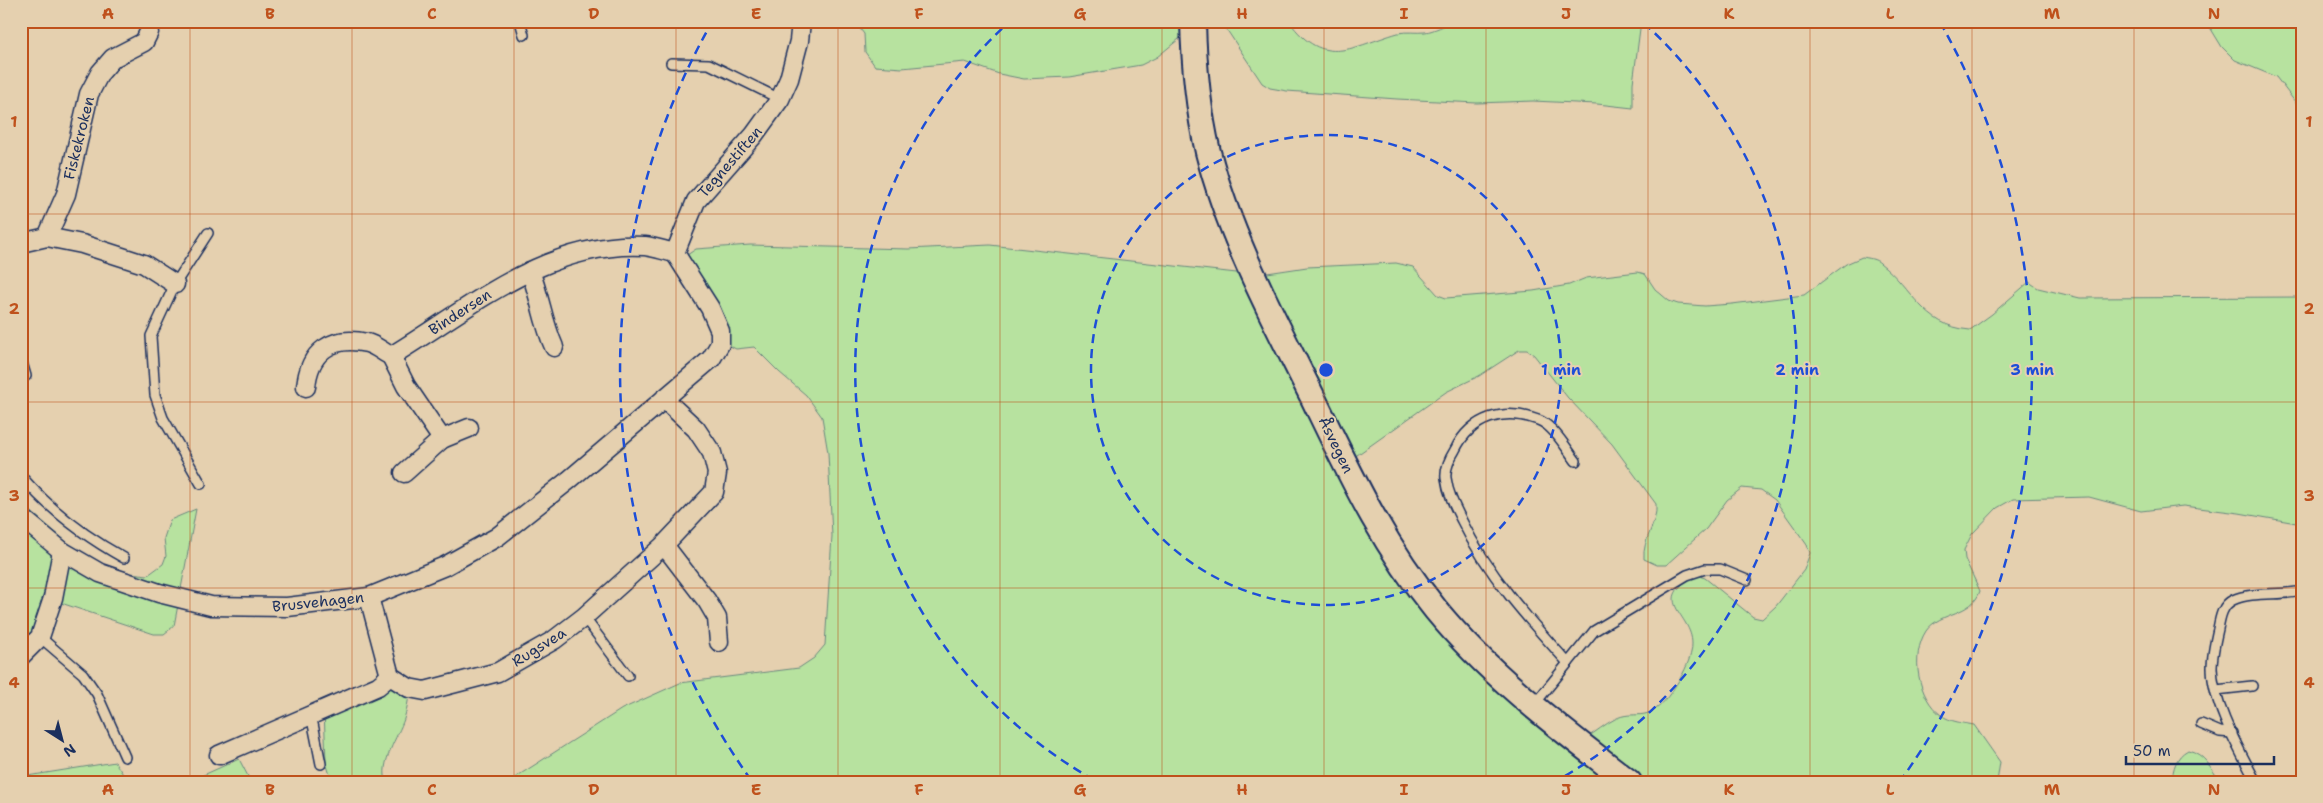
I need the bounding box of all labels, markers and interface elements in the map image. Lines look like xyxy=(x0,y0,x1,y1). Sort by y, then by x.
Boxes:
text: A xyxy=(102,3,114,24)
text: B xyxy=(265,3,275,24)
text: C xyxy=(427,3,437,24)
text: D xyxy=(588,3,600,24)
text: E xyxy=(751,3,761,24)
text: F xyxy=(914,3,924,24)
text: G xyxy=(1074,3,1087,24)
text: H xyxy=(1236,3,1248,24)
text: I xyxy=(1400,3,1409,24)
text: J xyxy=(1561,3,1571,24)
text: K xyxy=(1724,3,1735,24)
text: L xyxy=(1886,3,1895,24)
text: M xyxy=(2044,3,2061,24)
text: N xyxy=(2208,3,2220,24)
street label: Fiskekroken xyxy=(59,94,99,182)
text: 1 xyxy=(10,111,18,132)
text: 1 xyxy=(2305,111,2313,132)
street label: Tegnestiften xyxy=(693,122,767,202)
street label: Bindersen xyxy=(425,284,495,340)
text: 2 xyxy=(8,298,20,319)
text: 2 xyxy=(2303,298,2315,319)
text: 1 min xyxy=(1541,360,1581,380)
text: 2 min xyxy=(1775,360,1819,380)
text: 3 min xyxy=(2010,360,2054,380)
centre of rings xyxy=(1317,361,1335,379)
street label: Åsvegen xyxy=(1314,412,1360,477)
text: 3 xyxy=(8,485,20,506)
text: 3 xyxy=(2303,485,2315,506)
street label: Brusvehagen xyxy=(271,587,365,617)
street label: Rugsvea xyxy=(508,622,570,671)
text: 4 xyxy=(8,672,20,693)
text: 4 xyxy=(2303,672,2315,693)
north arrow xyxy=(38,716,88,766)
scale bar xyxy=(2126,733,2273,765)
text: N xyxy=(60,740,79,761)
text: 50 m xyxy=(2133,741,2171,761)
text: A xyxy=(102,779,114,800)
text: B xyxy=(265,779,275,800)
text: C xyxy=(427,779,437,800)
text: D xyxy=(588,779,600,800)
text: E xyxy=(751,779,761,800)
text: F xyxy=(914,779,924,800)
text: G xyxy=(1074,779,1087,800)
text: H xyxy=(1236,779,1248,800)
text: I xyxy=(1400,779,1409,800)
text: J xyxy=(1561,779,1571,800)
text: K xyxy=(1724,779,1735,800)
text: L xyxy=(1886,779,1895,800)
text: M xyxy=(2044,779,2061,800)
text: N xyxy=(2208,779,2220,800)

